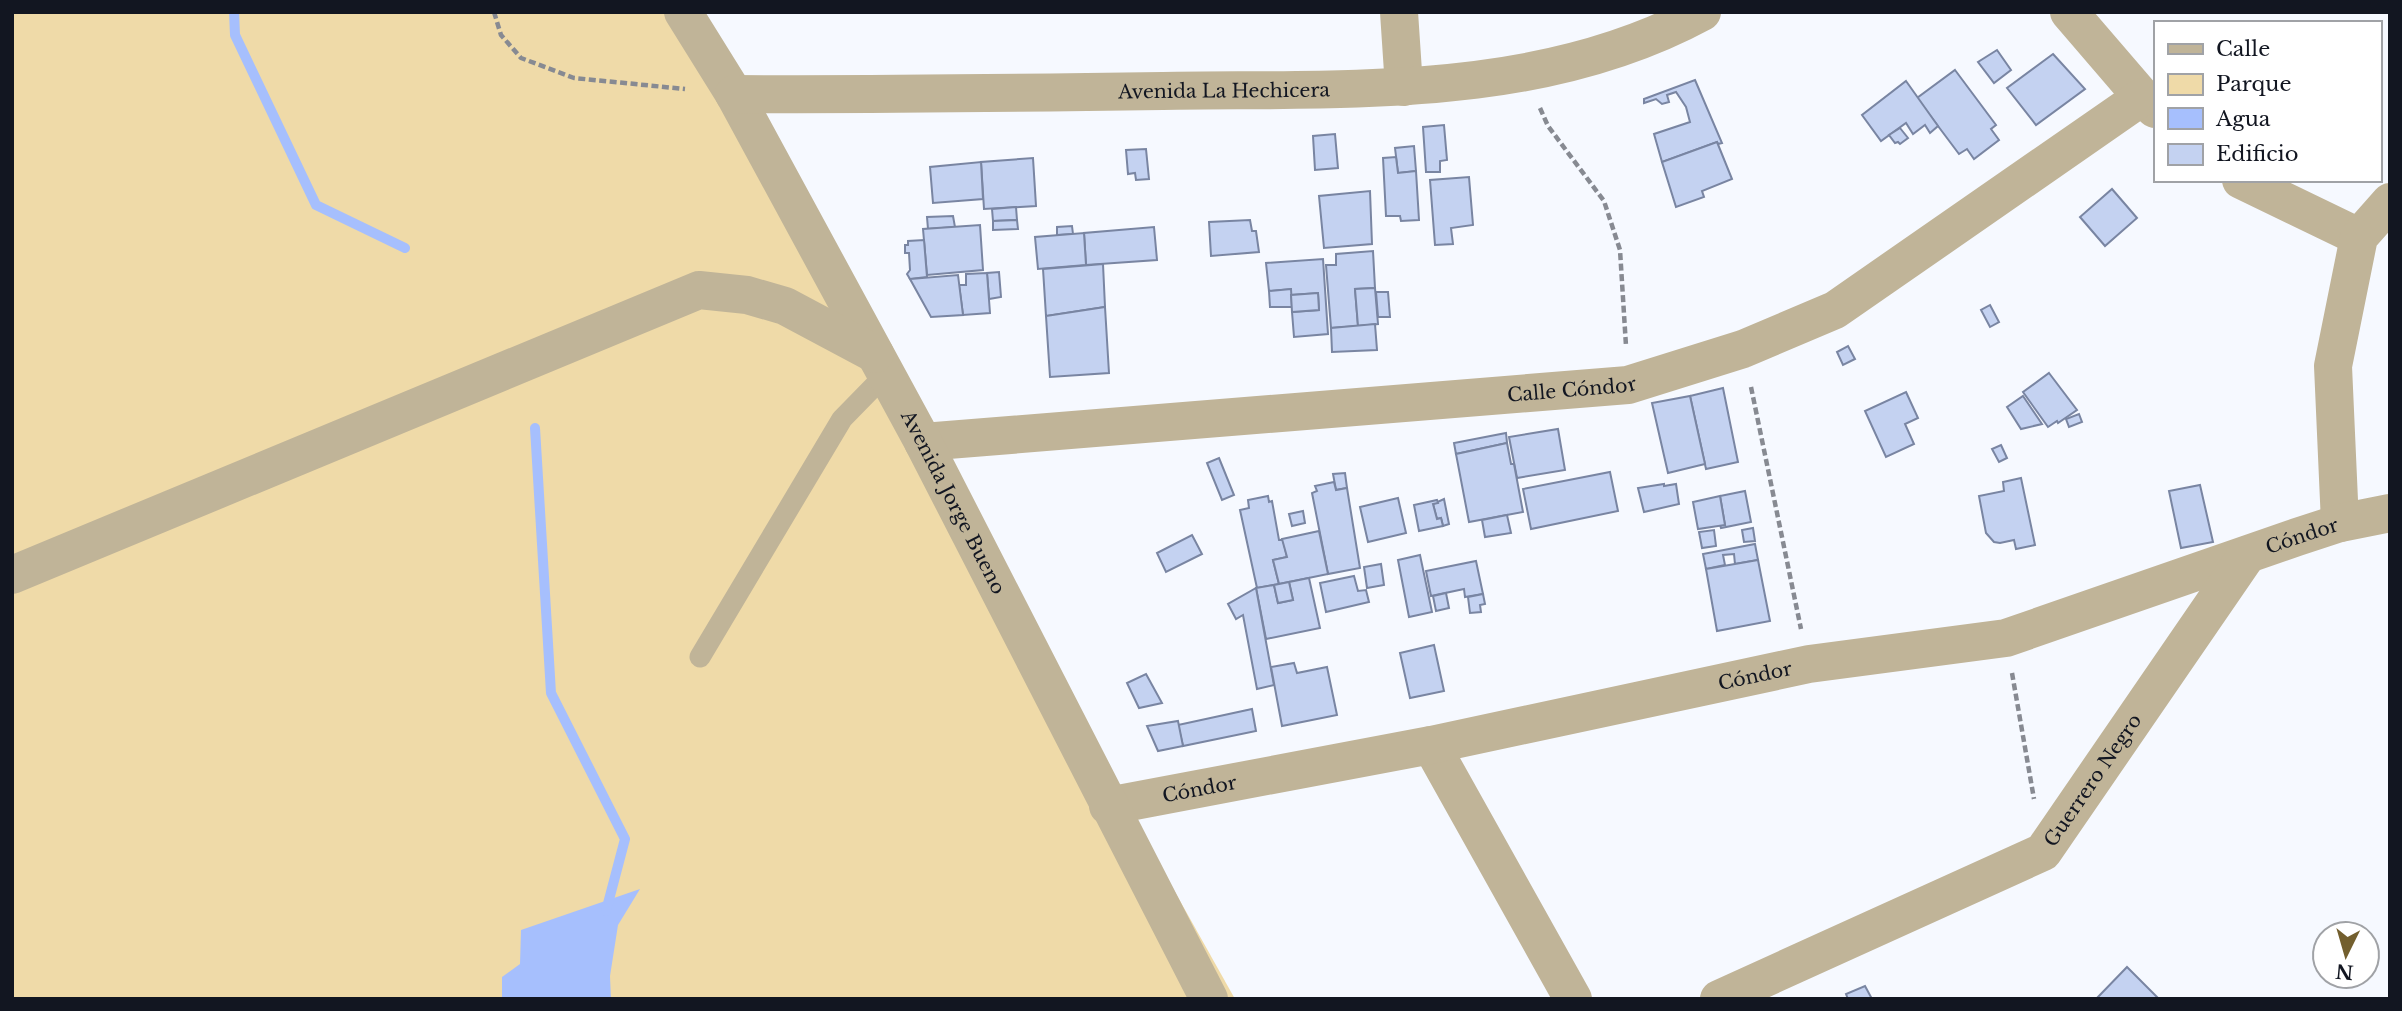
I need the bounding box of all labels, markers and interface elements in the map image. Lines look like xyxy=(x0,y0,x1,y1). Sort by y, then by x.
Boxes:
legend xyxy=(2154,21,2381,182)
text: Calle xyxy=(2216,36,2270,62)
text: Parque xyxy=(2216,71,2291,97)
street label: Avenida La Hechicera xyxy=(1117,78,1331,103)
text: Agua xyxy=(2215,106,2271,132)
text: Edificio xyxy=(2216,141,2298,167)
street label: Calle Cóndor xyxy=(1506,371,1640,406)
street label: Avenida Jorge Bueno xyxy=(896,405,1011,598)
street label: Cóndor xyxy=(2262,513,2341,559)
street label: Cóndor xyxy=(1716,656,1794,695)
street label: Guerrero Negro xyxy=(2039,709,2146,851)
street label: Cóndor xyxy=(1160,770,1238,807)
north arrow xyxy=(2311,920,2381,990)
text: N xyxy=(2335,959,2354,984)

